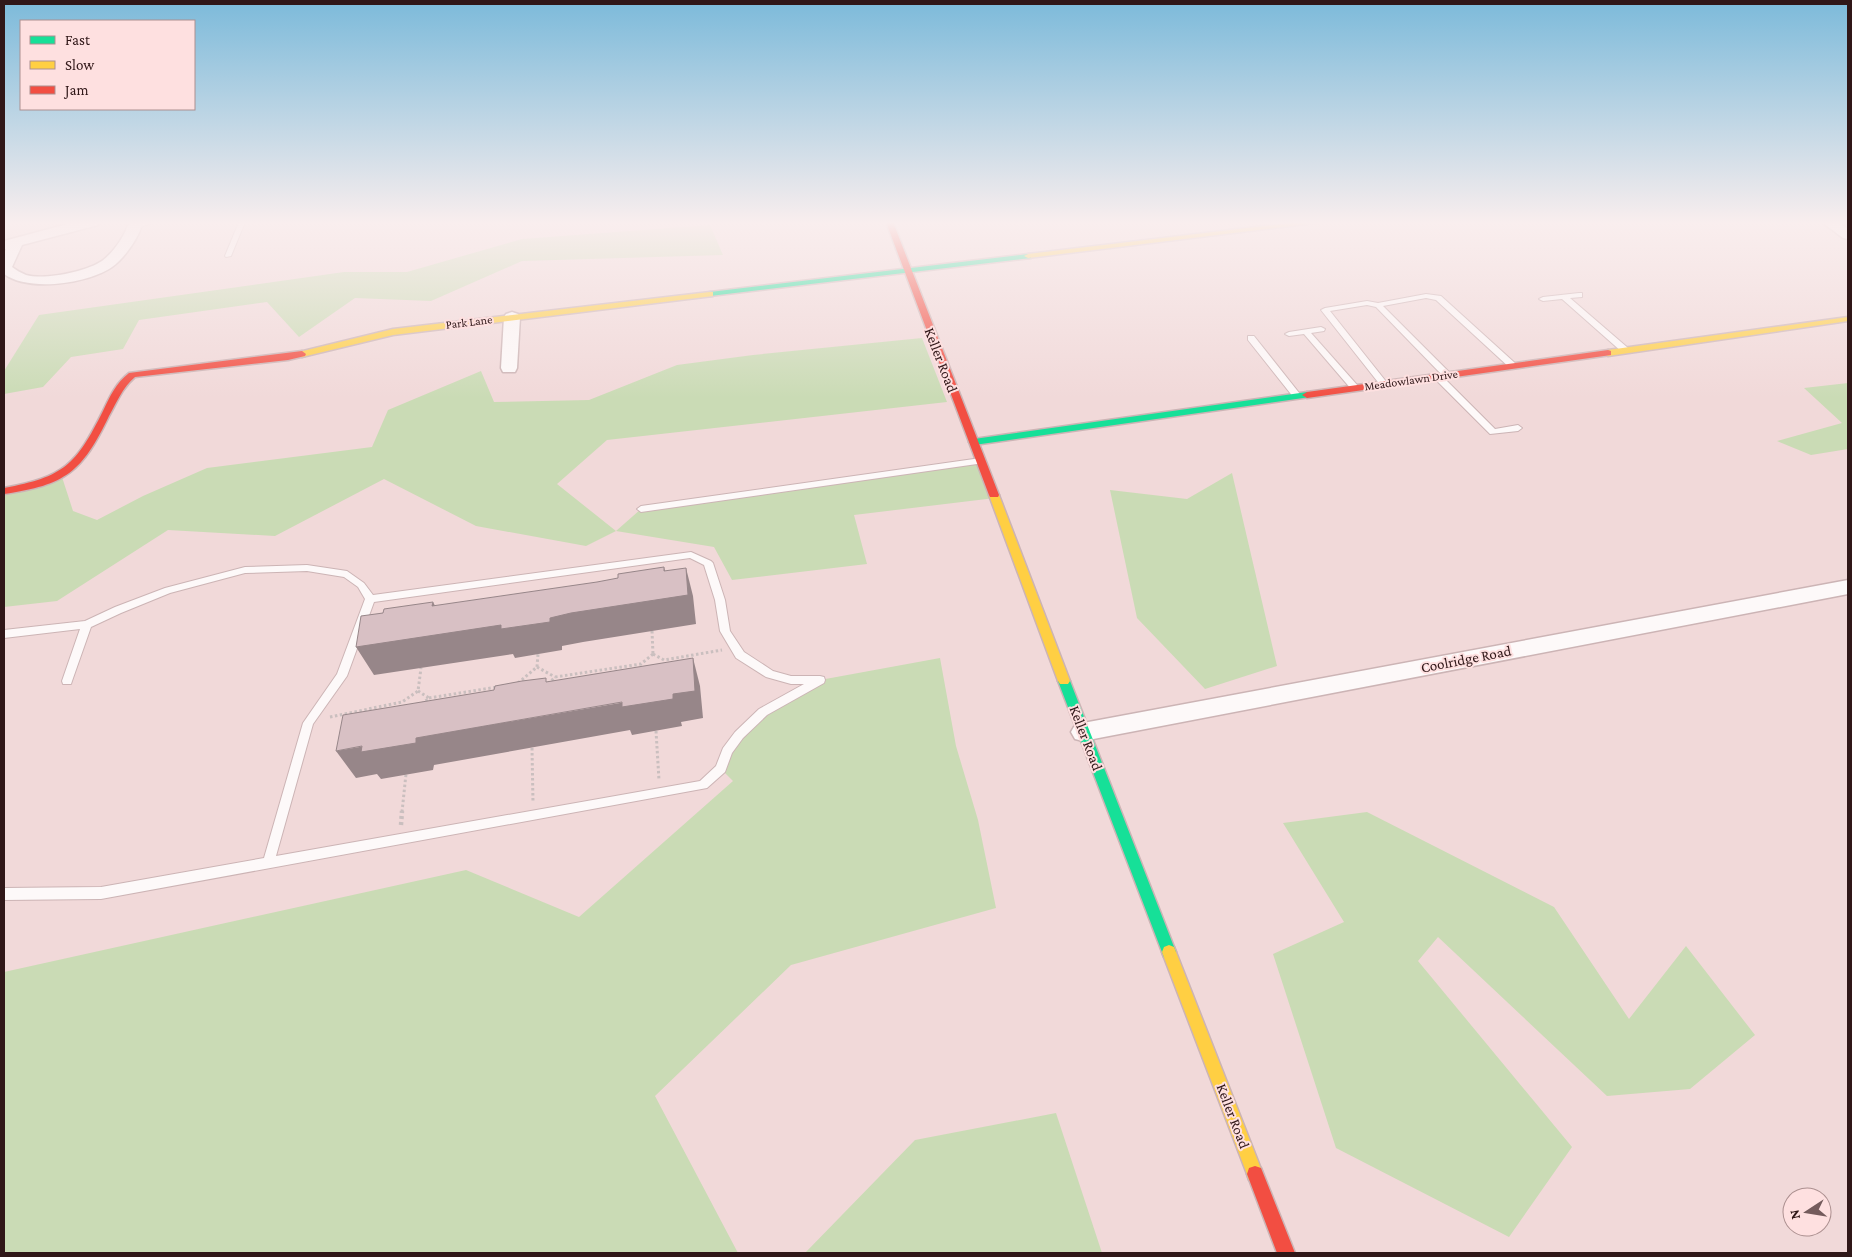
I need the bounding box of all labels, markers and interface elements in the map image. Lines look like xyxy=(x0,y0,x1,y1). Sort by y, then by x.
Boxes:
legend xyxy=(20,20,195,110)
text: Fast xyxy=(65,32,91,48)
text: Slow xyxy=(65,57,95,73)
text: Jam xyxy=(63,82,88,99)
street label: Park Lane xyxy=(445,312,493,332)
street label: Keller Road xyxy=(921,325,961,395)
street label: Meadowlawn Drive xyxy=(1363,367,1459,393)
street label: Coolridge Road xyxy=(1419,642,1513,677)
street label: Keller Road xyxy=(1066,703,1106,773)
street label: Keller Road xyxy=(1213,1081,1253,1151)
north arrow xyxy=(1782,1187,1832,1237)
text: N xyxy=(1785,1208,1803,1221)

